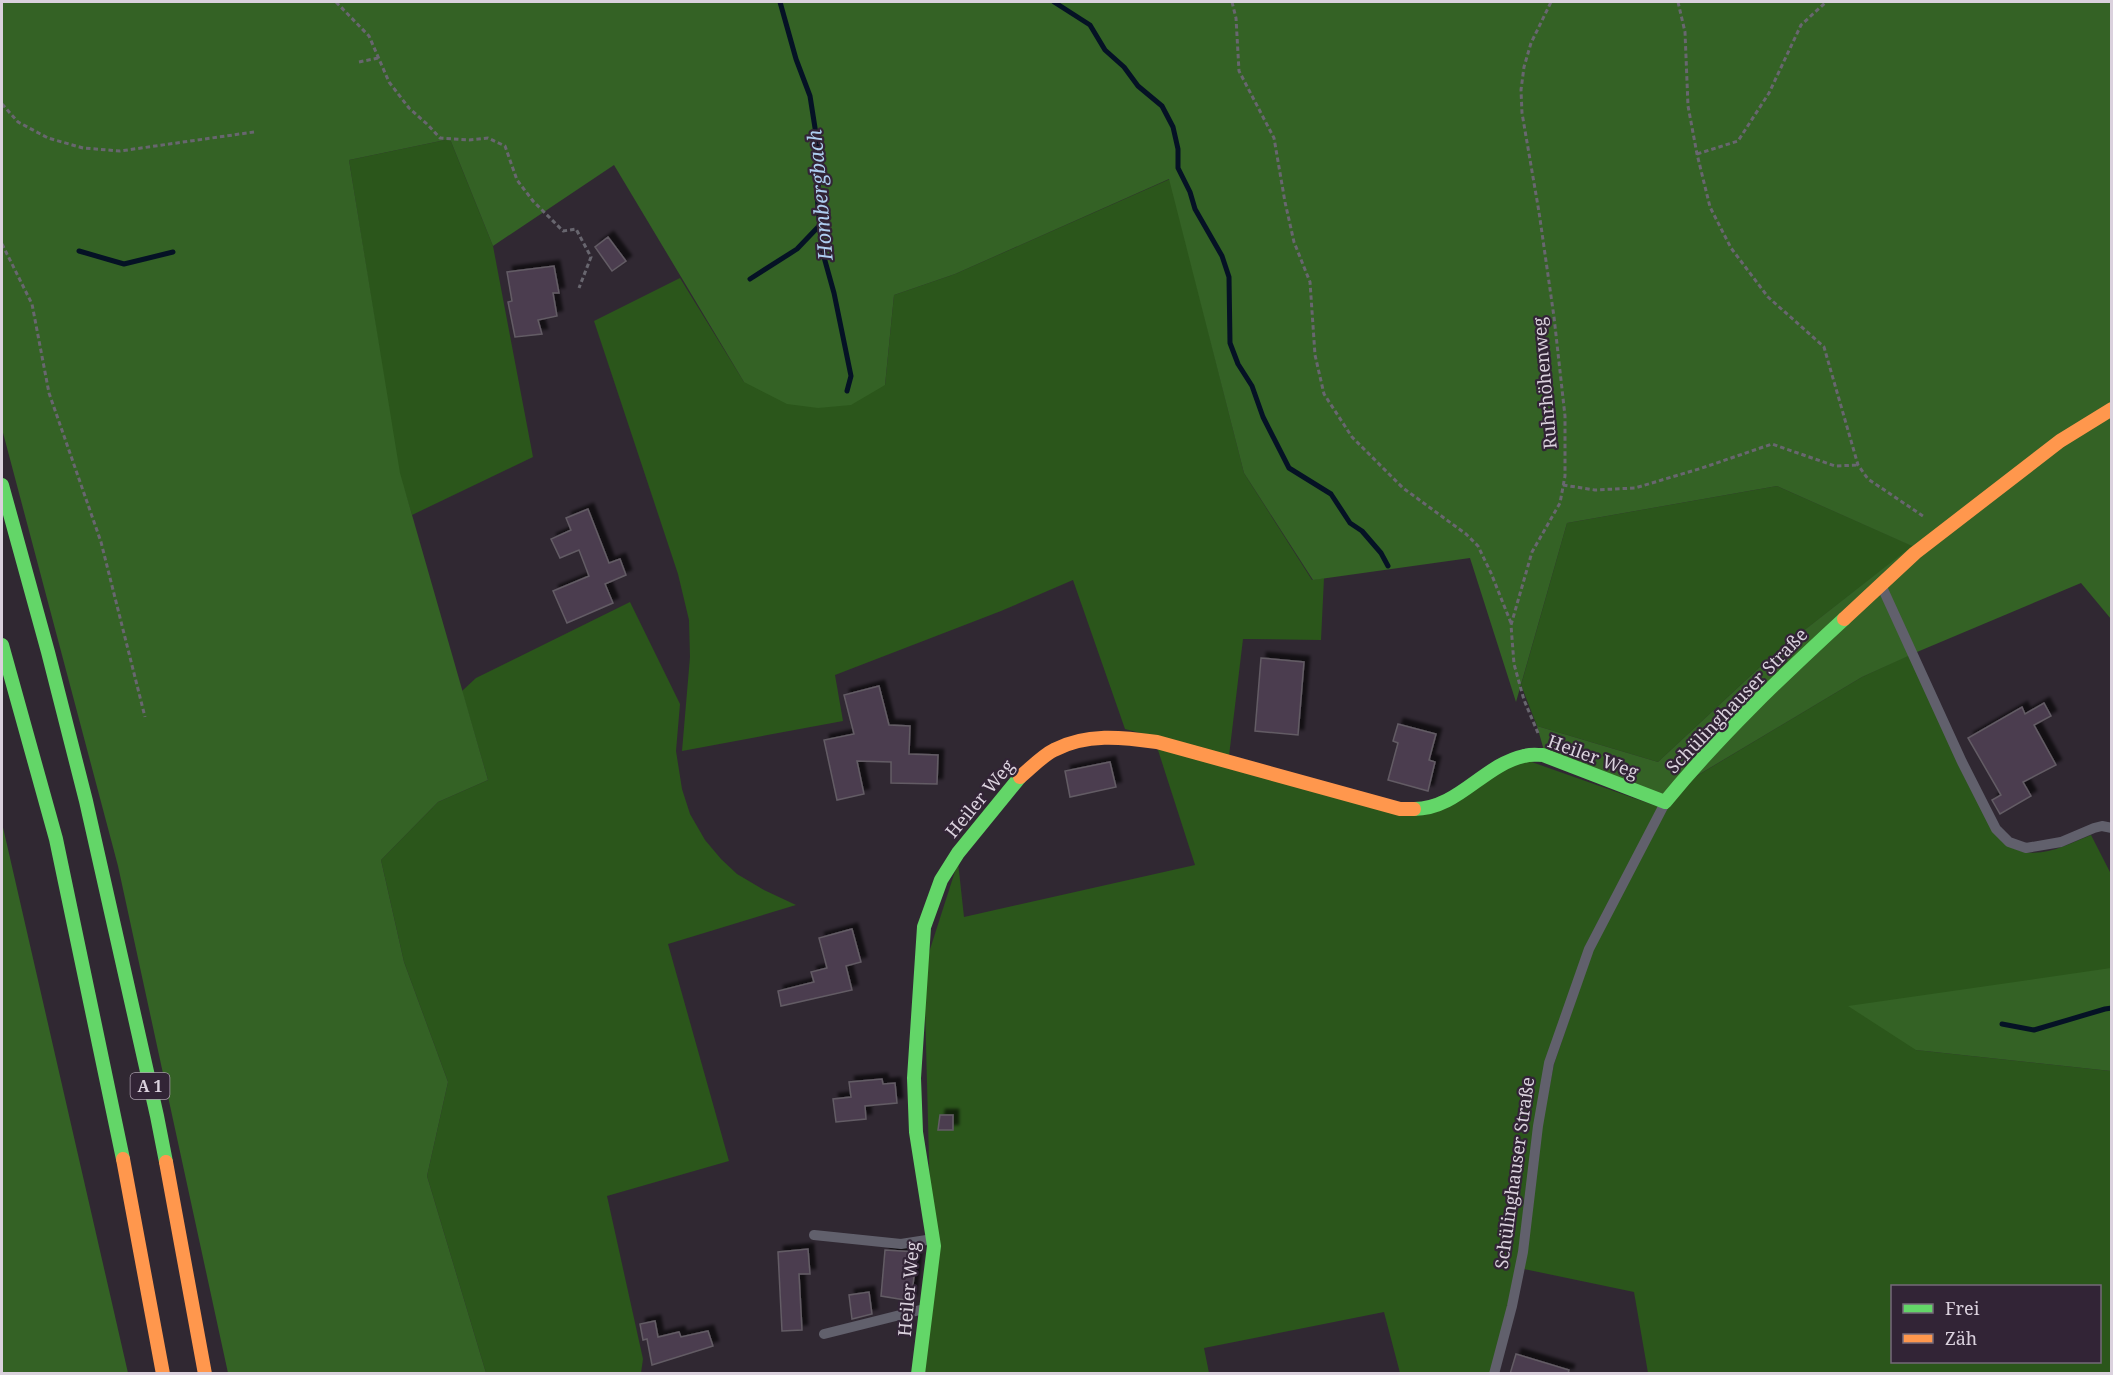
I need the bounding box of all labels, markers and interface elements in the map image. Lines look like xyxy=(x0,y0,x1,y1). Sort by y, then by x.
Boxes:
water label: Hombergbach xyxy=(800,129,839,262)
street label: Ruhrhöhenweg xyxy=(1526,316,1562,450)
street label: Schülinghauser Straße xyxy=(1660,622,1812,778)
street label: Heiler Weg xyxy=(1545,729,1642,784)
street label: Heiler Weg xyxy=(939,754,1019,843)
road number: A 1 xyxy=(130,1073,170,1099)
street label: Schülinghauser Straße xyxy=(1489,1075,1539,1270)
street label: Heiler Weg xyxy=(892,1240,924,1337)
legend xyxy=(1891,1285,2101,1363)
text: Frei xyxy=(1945,1296,1980,1320)
text: Zäh xyxy=(1945,1326,1977,1350)

